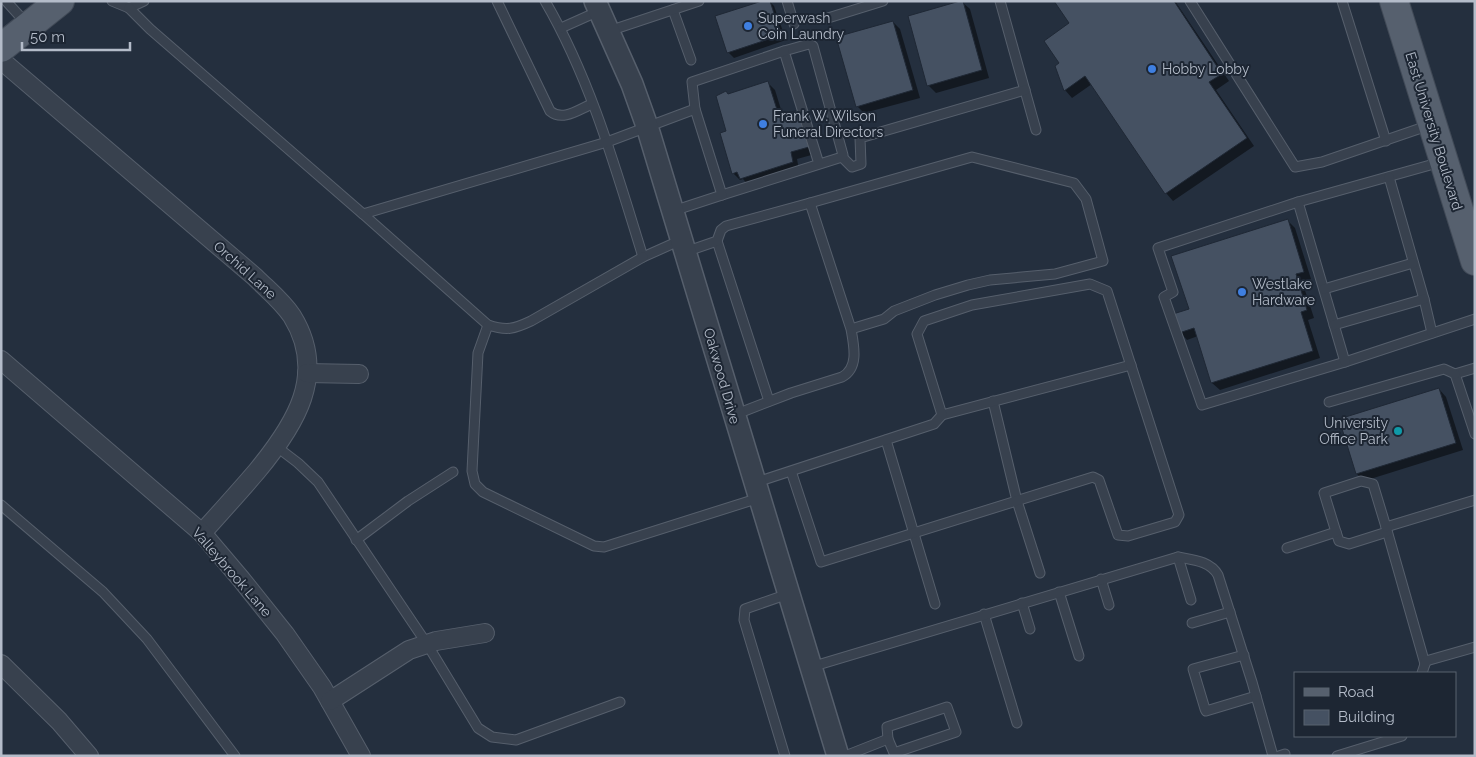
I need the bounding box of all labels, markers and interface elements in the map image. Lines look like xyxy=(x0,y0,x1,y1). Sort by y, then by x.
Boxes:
place label: Superwash Coin Laundry xyxy=(758,10,845,42)
scale bar xyxy=(22,20,130,52)
marker: Superwash Coin Laundry xyxy=(742,20,754,32)
text: 50 m xyxy=(30,28,65,46)
street label: East University Boulevard xyxy=(1402,50,1466,212)
place label: Hobby Lobby xyxy=(1162,61,1250,77)
marker: Hobby Lobby xyxy=(1146,63,1158,75)
place label: Frank W. Wilson Funeral Directors xyxy=(773,108,883,140)
marker: Frank W. Wilson Funeral Directors xyxy=(757,118,769,130)
street label: Orchid Lane xyxy=(210,238,280,302)
place label: Westlake Hardware xyxy=(1252,276,1315,308)
marker: Westlake Hardware xyxy=(1236,286,1248,298)
street label: Oakwood Drive xyxy=(701,326,743,426)
place label: University Office Park xyxy=(1319,415,1389,447)
marker: University Office Park xyxy=(1392,425,1404,437)
street label: Valleybrook Lane xyxy=(189,524,275,620)
legend xyxy=(1294,672,1456,737)
text: Road xyxy=(1338,683,1374,701)
text: Building xyxy=(1338,708,1395,726)

